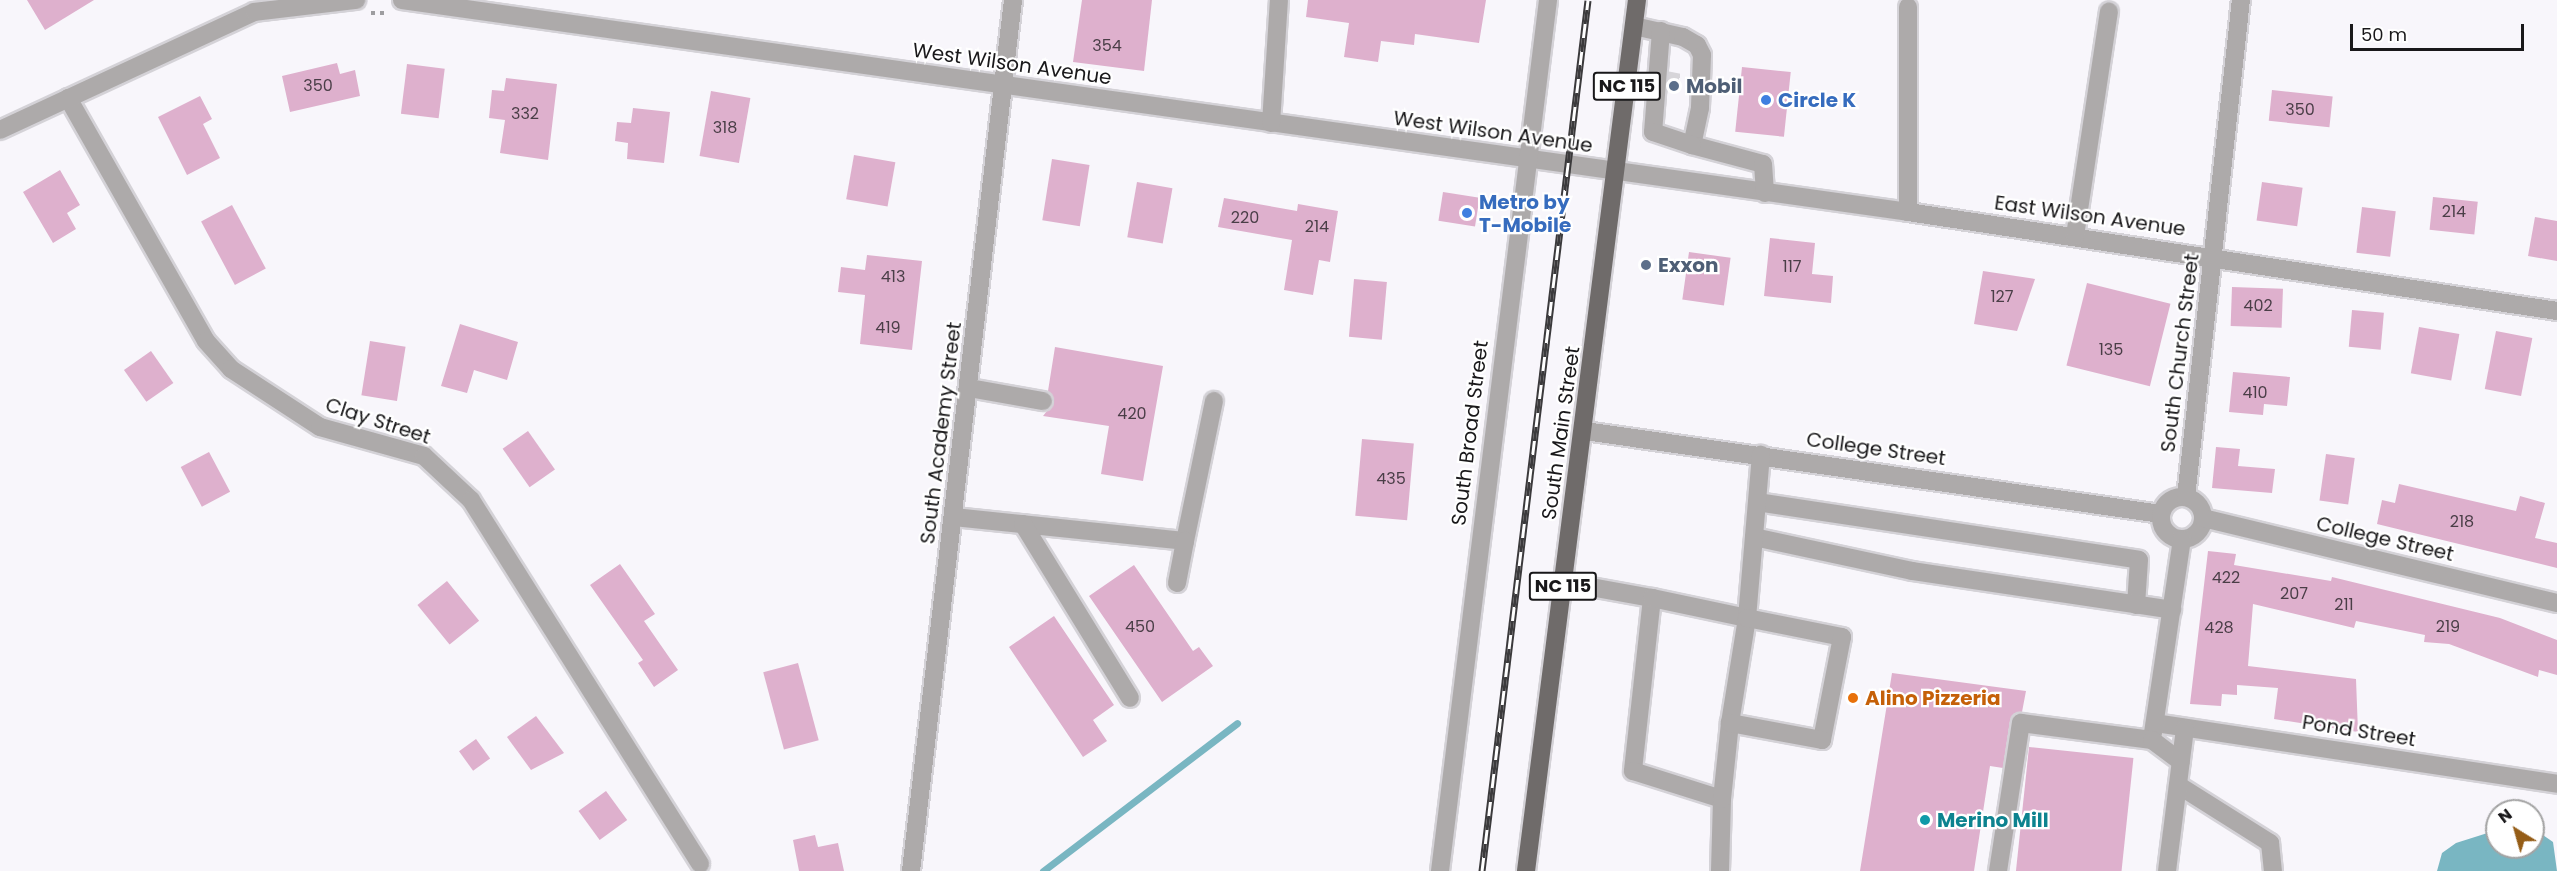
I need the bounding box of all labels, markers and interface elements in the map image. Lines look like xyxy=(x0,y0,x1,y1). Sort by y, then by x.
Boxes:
scale bar xyxy=(2353,12,2527,50)
text: 50 m xyxy=(2361,22,2407,47)
house number: 354 xyxy=(1092,36,1122,56)
street label: West Wilson Avenue xyxy=(911,38,1113,90)
road number: NC 115 xyxy=(1592,71,1662,101)
place label: Mobil xyxy=(1686,74,1742,98)
house number: 350 xyxy=(303,76,333,96)
marker: Mobil xyxy=(1667,79,1681,93)
place label: Circle K xyxy=(1778,88,1856,112)
marker: Circle K xyxy=(1759,93,1773,107)
house number: 350 xyxy=(2285,100,2315,120)
house number: 332 xyxy=(511,104,539,124)
street label: West Wilson Avenue xyxy=(1392,106,1594,158)
house number: 318 xyxy=(713,118,737,138)
place label: Metro by T-Mobile xyxy=(1479,190,1571,237)
street label: East Wilson Avenue xyxy=(1993,191,2187,241)
house number: 214 xyxy=(2442,202,2466,222)
marker: Metro by T-Mobile xyxy=(1460,206,1474,220)
house number: 220 xyxy=(1231,208,1259,228)
house number: 214 xyxy=(1305,217,1329,237)
street label: South Church Street xyxy=(2156,252,2204,454)
place label: Exxon xyxy=(1658,253,1719,277)
house number: 117 xyxy=(1783,257,1801,277)
marker: Exxon xyxy=(1639,258,1653,272)
house number: 413 xyxy=(881,267,905,287)
house number: 127 xyxy=(1990,287,2014,307)
house number: 402 xyxy=(2243,296,2273,316)
house number: 419 xyxy=(875,318,901,338)
street label: South Academy Street xyxy=(915,321,967,545)
street label: South Broad Street xyxy=(1447,339,1493,527)
house number: 135 xyxy=(2099,340,2123,360)
street label: South Main Street xyxy=(1537,345,1585,521)
house number: 410 xyxy=(2242,383,2268,403)
street label: Clay Street xyxy=(322,393,434,449)
house number: 420 xyxy=(1117,404,1147,424)
street label: College Street xyxy=(1805,427,1947,471)
house number: 435 xyxy=(1376,469,1406,489)
street label: College Street xyxy=(2314,512,2456,566)
house number: 218 xyxy=(2450,512,2474,532)
house number: 422 xyxy=(2212,568,2240,588)
road number: NC 115 xyxy=(1528,571,1598,601)
house number: 207 xyxy=(2280,584,2308,604)
house number: 211 xyxy=(2334,595,2354,615)
house number: 450 xyxy=(1125,617,1155,637)
house number: 219 xyxy=(2436,617,2460,637)
house number: 428 xyxy=(2204,618,2234,638)
place label: Alino Pizzeria xyxy=(1865,686,2001,710)
marker: Alino Pizzeria xyxy=(1846,691,1860,705)
street label: Pond Street xyxy=(2301,710,2417,752)
north arrow xyxy=(2485,799,2545,859)
text: N xyxy=(2493,803,2517,829)
place label: Merino Mill xyxy=(1937,808,2049,832)
marker: Merino Mill xyxy=(1918,813,1932,827)

